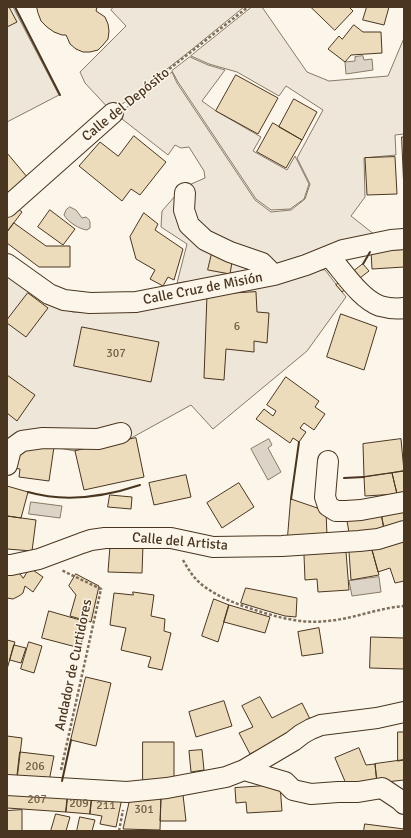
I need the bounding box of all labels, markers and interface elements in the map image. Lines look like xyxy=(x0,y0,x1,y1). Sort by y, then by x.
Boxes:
street label: Calle del Depósito xyxy=(79,65,173,145)
street label: Calle Cruz de Misión xyxy=(142,269,264,309)
house number: 6 xyxy=(234,320,240,334)
house number: 307 xyxy=(106,347,126,361)
street label: Calle del Artista xyxy=(131,529,229,555)
street label: Andador de Curtidores xyxy=(52,598,96,732)
house number: 206 xyxy=(25,760,45,774)
house number: 207 xyxy=(27,793,47,807)
house number: 209 xyxy=(69,797,89,811)
house number: 211 xyxy=(96,799,116,813)
house number: 301 xyxy=(134,803,154,817)

